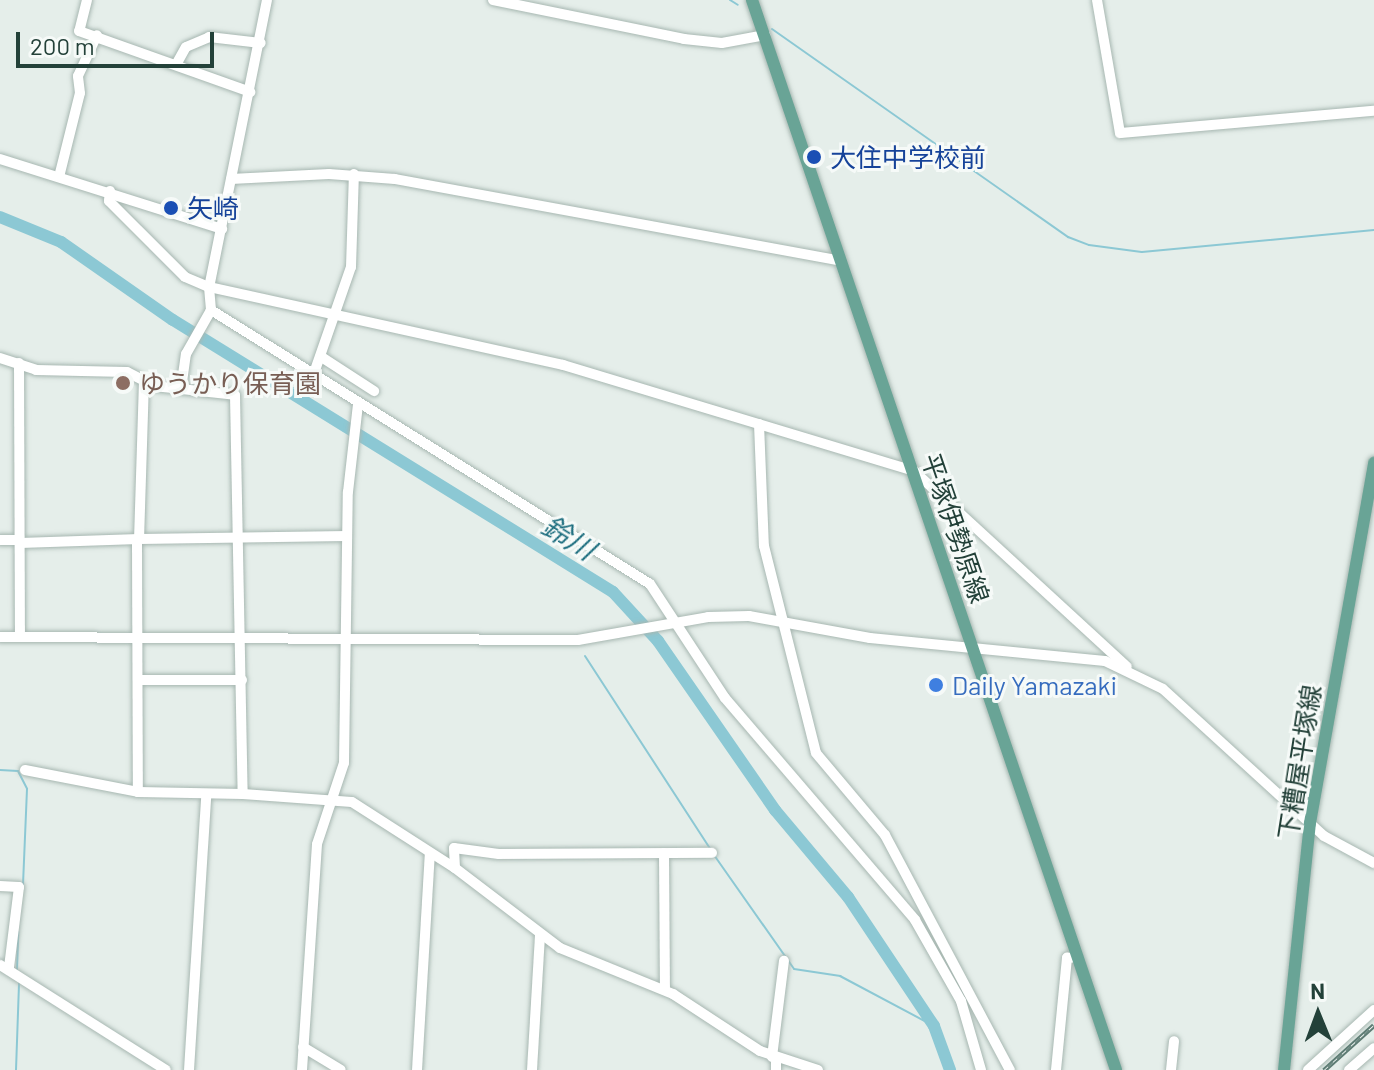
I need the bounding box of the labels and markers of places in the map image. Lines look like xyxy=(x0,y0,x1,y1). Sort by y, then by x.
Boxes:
place label: 大住中学校前 xyxy=(830,141,986,173)
marker: 大住中学校前 xyxy=(805,148,823,166)
place label: 矢崎 xyxy=(187,192,239,224)
marker: 矢崎 xyxy=(162,199,180,217)
place label: ゆうかり保育園 xyxy=(139,367,321,399)
marker: ゆうかり保育園 xyxy=(114,374,132,392)
place label: Daily Yamazaki xyxy=(952,669,1117,701)
marker: Daily Yamazaki xyxy=(927,676,945,694)

